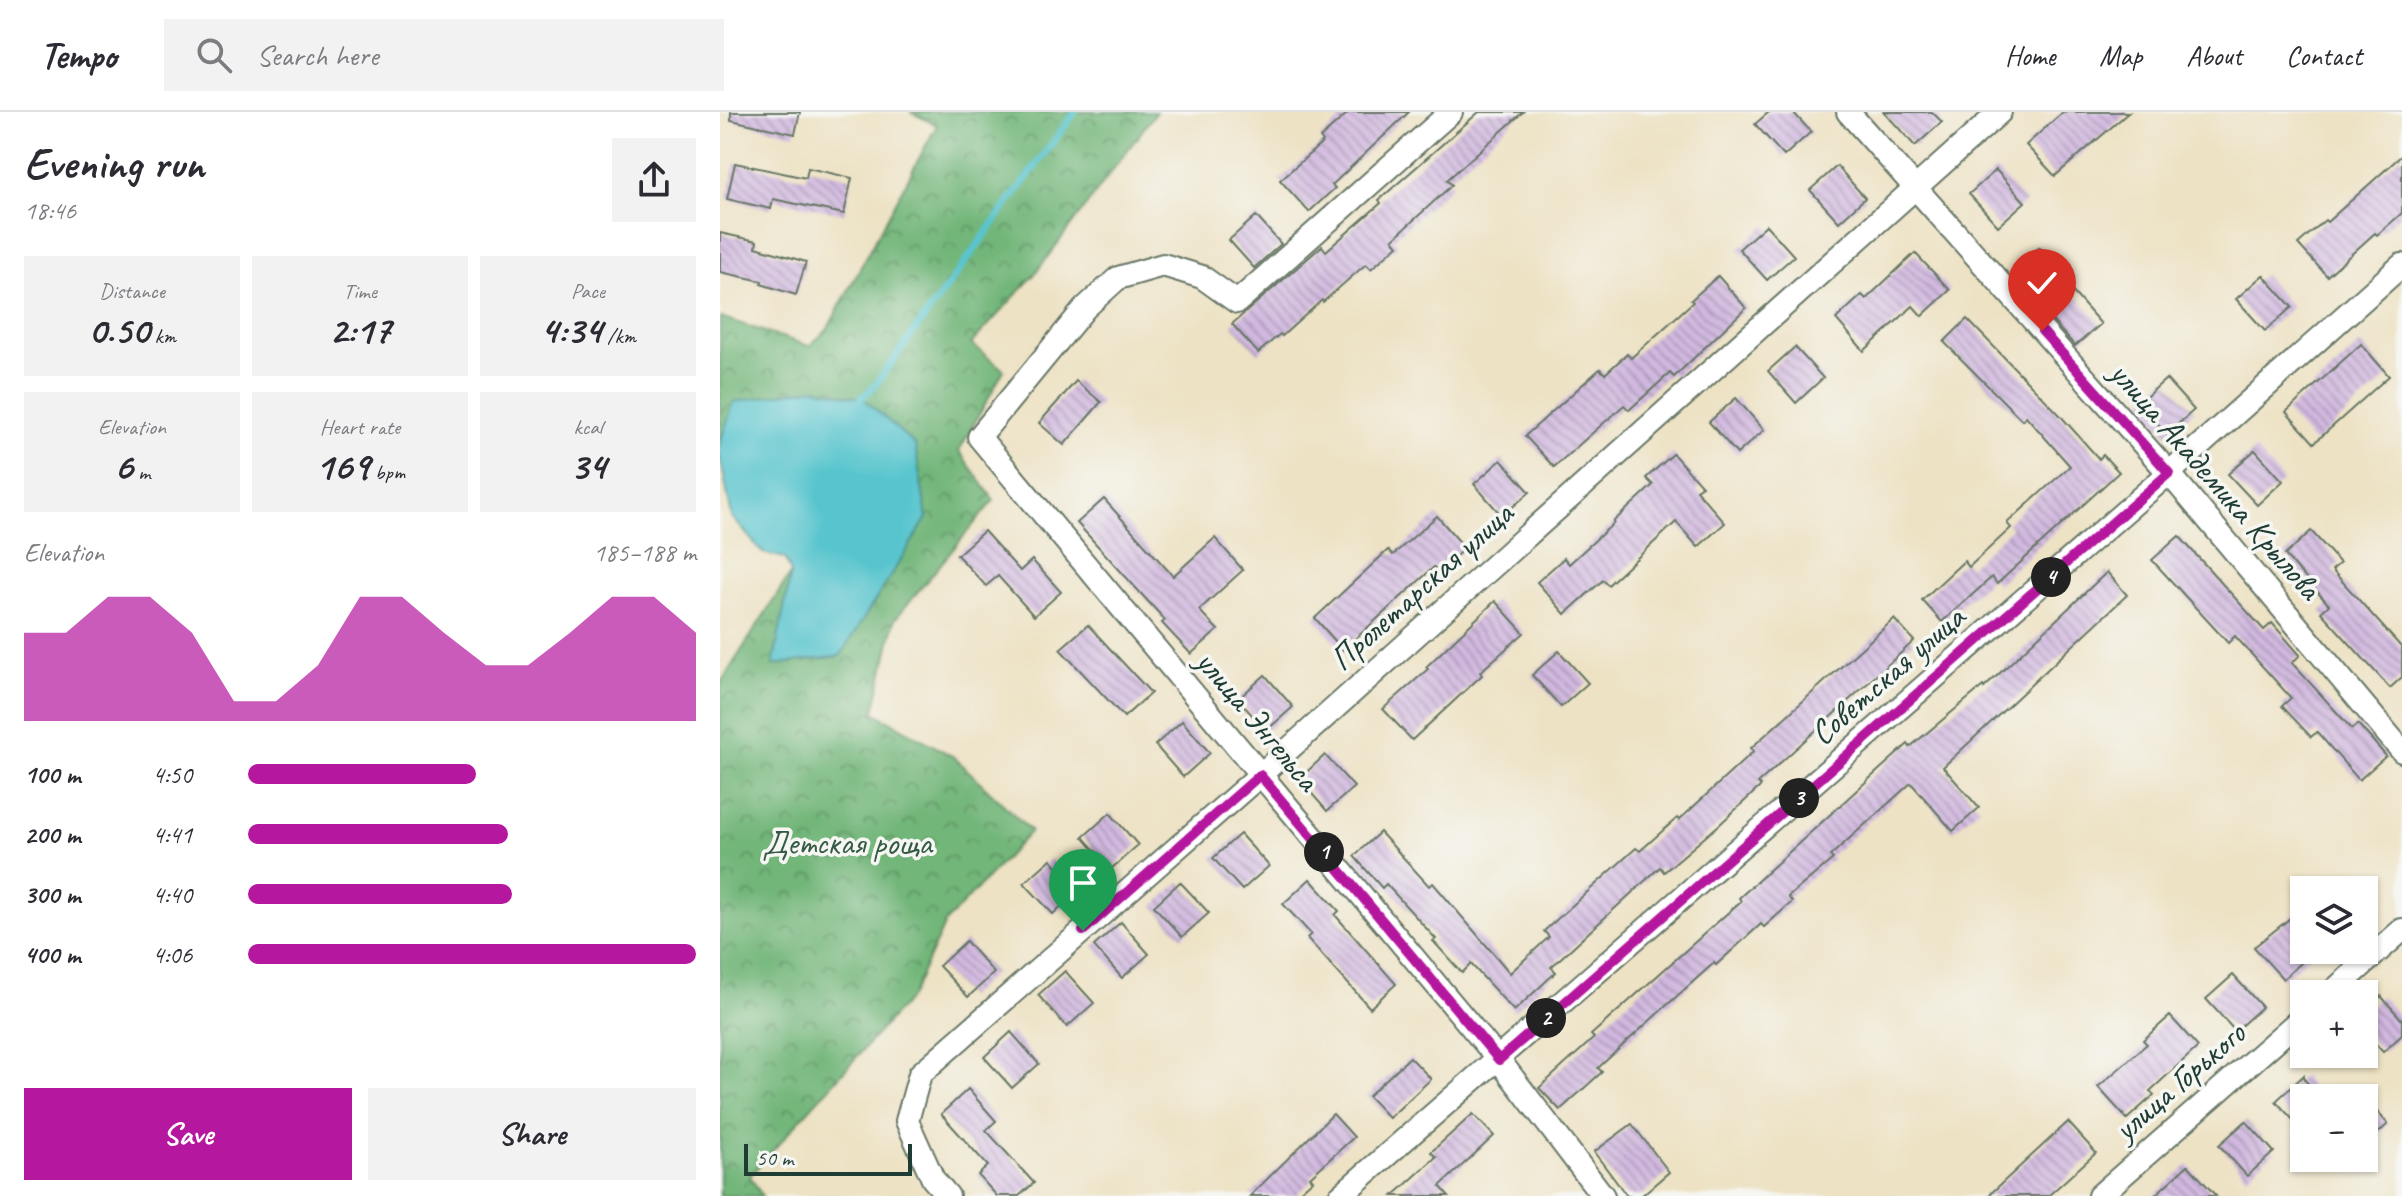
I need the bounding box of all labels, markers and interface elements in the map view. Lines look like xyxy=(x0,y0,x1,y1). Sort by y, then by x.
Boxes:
search box xyxy=(164,19,724,91)
text: Tempo xyxy=(40,32,116,79)
icon: search xyxy=(192,33,236,77)
text: Search here xyxy=(256,36,379,74)
text: Home xyxy=(2005,38,2055,73)
text: Map xyxy=(2099,38,2142,73)
text: About xyxy=(2186,38,2242,73)
text: Contact xyxy=(2286,38,2362,73)
text: Evening run xyxy=(24,136,204,191)
button: share xyxy=(612,138,696,222)
text: 18:46 xyxy=(24,194,76,227)
pin xyxy=(2008,249,2076,331)
icon: check xyxy=(2020,261,2064,305)
text: Distance xyxy=(99,277,165,305)
text: Time xyxy=(343,277,377,305)
text: Pace xyxy=(571,277,605,305)
text: 0.50 xyxy=(88,305,149,355)
text: 2:17 xyxy=(329,305,391,355)
text: 4:34 xyxy=(540,305,602,355)
text: km xyxy=(149,322,176,350)
text: /km xyxy=(602,322,636,350)
street label: улица Академика Крылова xyxy=(2099,351,2333,610)
text: Elevation xyxy=(98,413,166,441)
text: Heart rate xyxy=(320,413,400,441)
text: kcal xyxy=(573,413,603,441)
text: 6 xyxy=(114,441,133,491)
text: 169 xyxy=(315,441,369,491)
text: 34 xyxy=(570,441,606,491)
text: m xyxy=(133,458,150,486)
text: bpm xyxy=(369,458,405,486)
street label: Пролетарская улица xyxy=(1320,491,1524,680)
text: Elevation xyxy=(24,536,104,569)
text: 185–188 m xyxy=(593,536,696,569)
pin: 4 xyxy=(2031,557,2071,597)
text: 4 xyxy=(2046,563,2056,591)
street label: Советская улица xyxy=(1801,594,1975,754)
street label: улица Энгельса xyxy=(1185,639,1331,801)
text: 100 m xyxy=(24,758,80,791)
text: 4:50 xyxy=(152,758,192,791)
pin: 3 xyxy=(1779,778,1819,818)
text: 3 xyxy=(1794,784,1804,812)
text: 200 m xyxy=(24,818,80,851)
text: 4:41 xyxy=(152,818,192,851)
park label: Детская роща xyxy=(762,821,934,864)
pin: 1 xyxy=(1304,832,1344,872)
text: 1 xyxy=(1319,838,1329,866)
pin xyxy=(1049,849,1117,931)
icon: arrive xyxy=(1061,861,1105,905)
map controls xyxy=(2290,876,2378,1172)
button: layers xyxy=(2290,876,2378,964)
text: 300 m xyxy=(24,878,80,911)
text: 4:40 xyxy=(152,878,192,911)
text: 400 m xyxy=(24,938,80,971)
text: 4:06 xyxy=(152,938,192,971)
button: + xyxy=(2290,980,2378,1068)
pin: 2 xyxy=(1526,998,1566,1038)
text: 2 xyxy=(1541,1004,1551,1032)
street label: улица Горького xyxy=(2103,1011,2255,1151)
button: − xyxy=(2290,1084,2378,1172)
button: Save xyxy=(24,1088,352,1180)
button: Share xyxy=(368,1088,696,1180)
scale bar xyxy=(744,1140,912,1176)
text: 50 m xyxy=(756,1144,793,1172)

